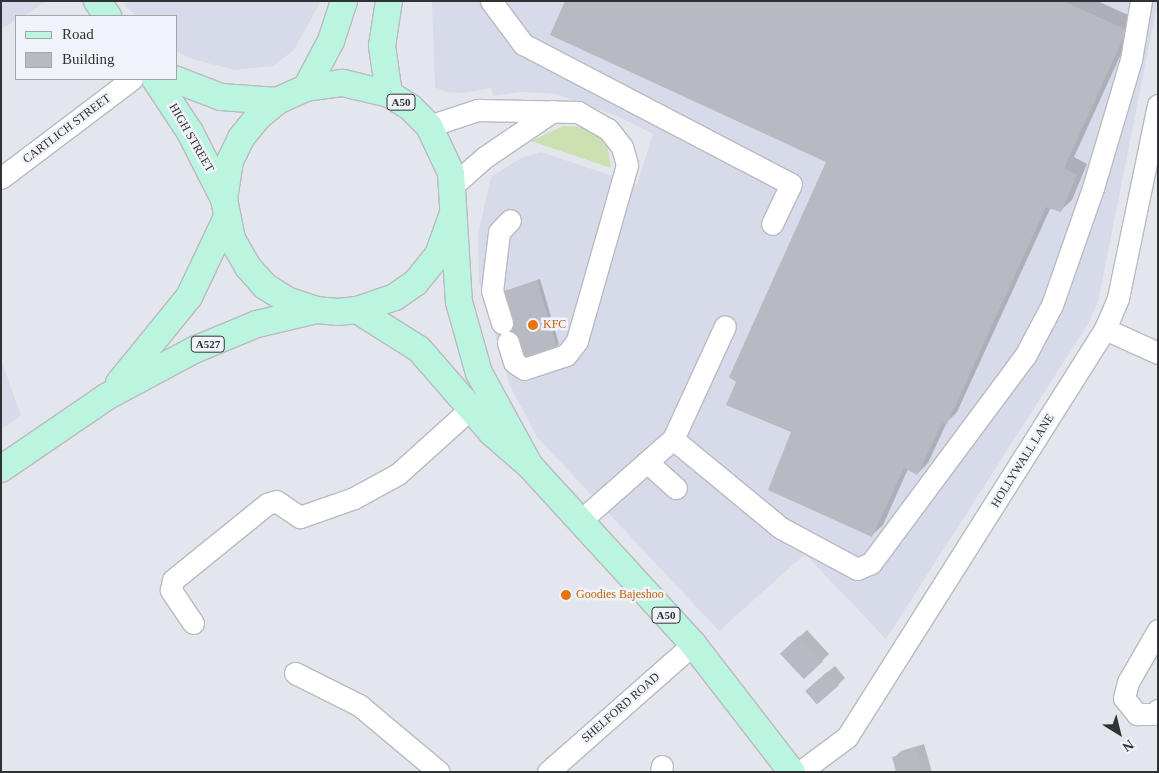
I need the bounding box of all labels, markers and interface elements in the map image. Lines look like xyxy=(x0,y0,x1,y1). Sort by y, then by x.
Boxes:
legend xyxy=(15,15,178,80)
text: Road xyxy=(62,26,94,42)
text: Building xyxy=(62,51,115,67)
street label: CARTLICH STREET xyxy=(20,91,114,167)
road number: A50 xyxy=(386,94,416,110)
street label: HIGH STREET xyxy=(166,101,216,175)
place label: KFC xyxy=(543,318,566,332)
marker: KFC xyxy=(527,319,539,331)
road number: A527 xyxy=(190,336,226,352)
street label: HOLLYWALL LANE xyxy=(988,411,1058,511)
place label: Goodies Bajeshoo xyxy=(576,588,664,602)
marker: Goodies Bajeshoo xyxy=(560,589,572,601)
road number: A50 xyxy=(651,606,681,624)
street label: SHELFORD ROAD xyxy=(579,670,663,746)
north arrow xyxy=(1094,708,1144,758)
text: N xyxy=(1120,736,1137,755)

